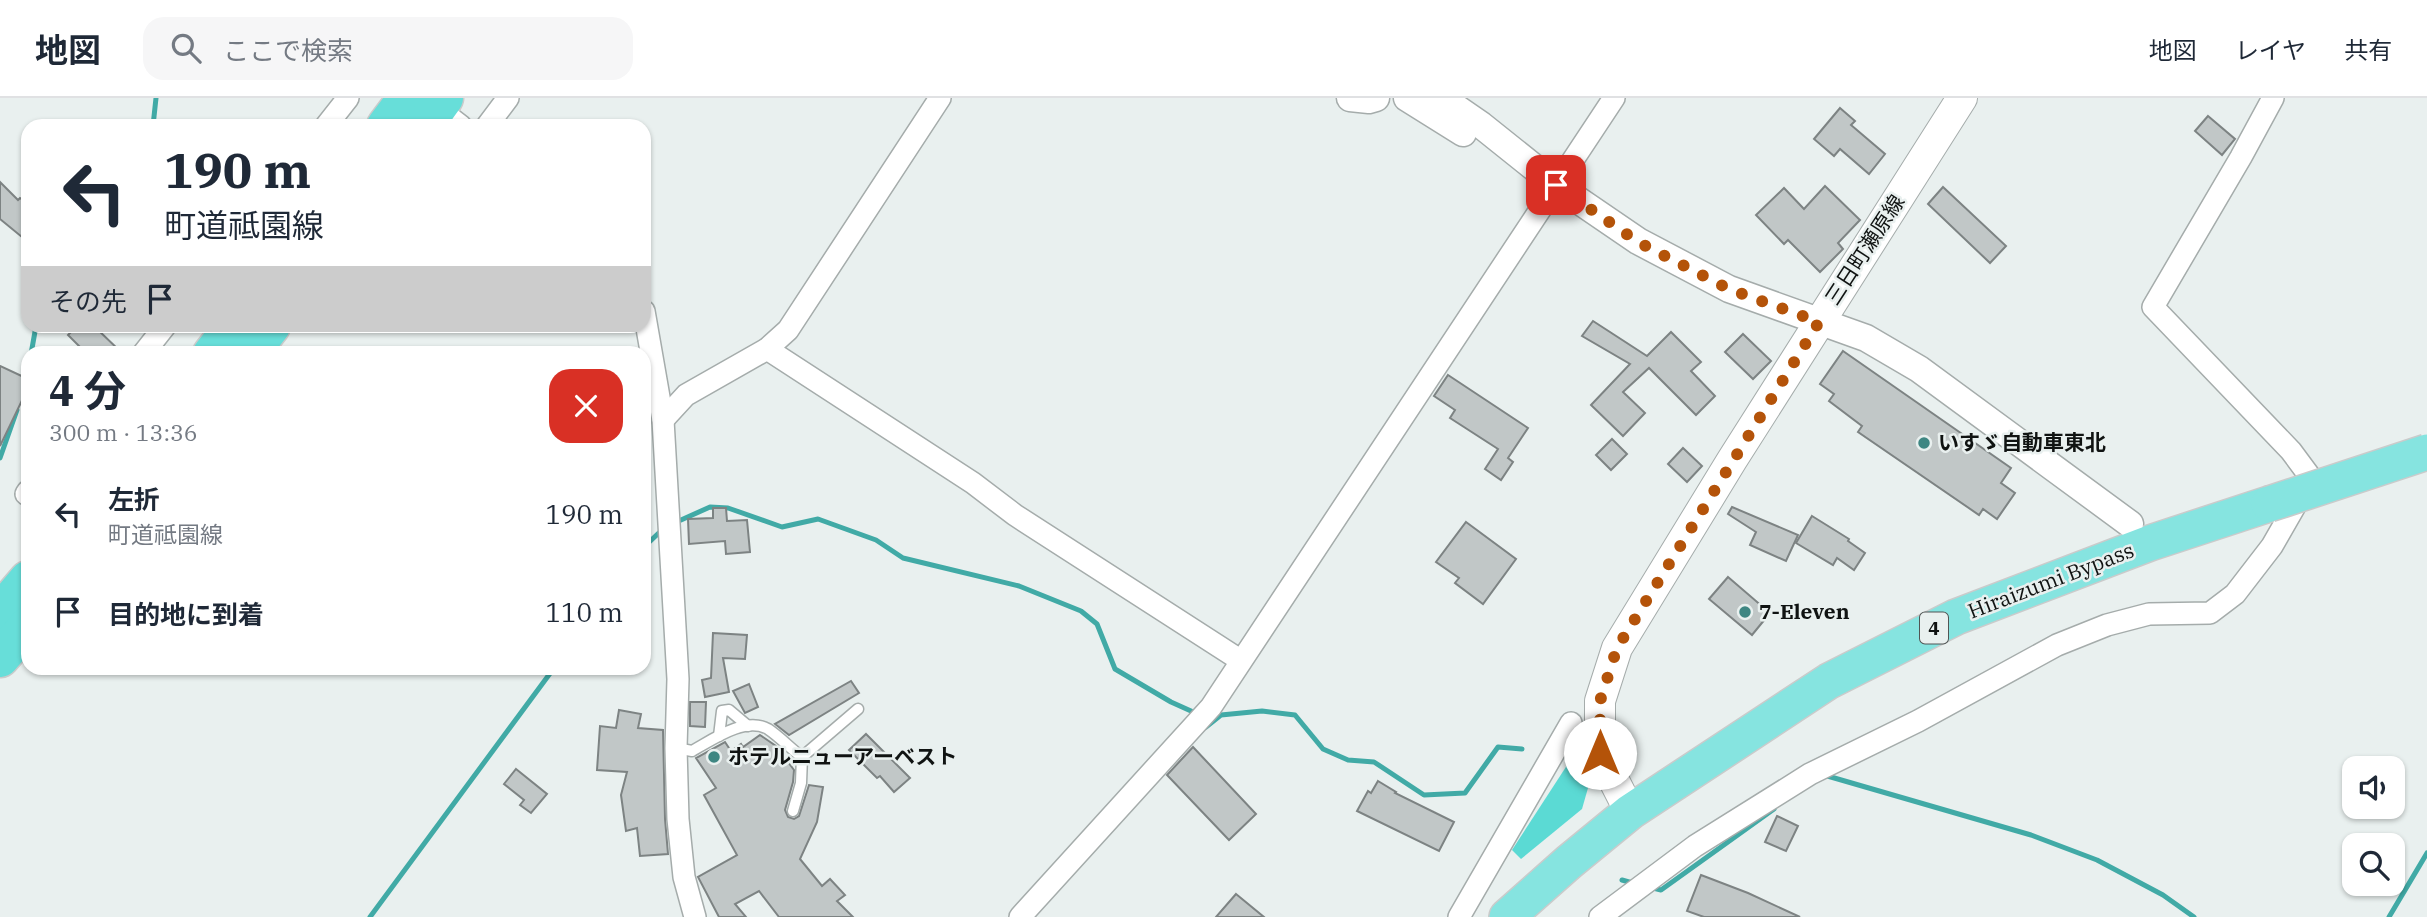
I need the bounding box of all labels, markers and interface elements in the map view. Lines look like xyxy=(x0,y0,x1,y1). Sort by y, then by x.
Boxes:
search box xyxy=(143,17,633,80)
text: 地図 xyxy=(35,28,101,71)
icon: search xyxy=(167,29,205,67)
text: ここで検索 xyxy=(223,33,353,67)
text: 地図 xyxy=(2149,34,2197,66)
text: レイヤ xyxy=(2235,34,2306,66)
text: 共有 xyxy=(2344,34,2392,66)
text: 190 m xyxy=(164,138,311,201)
icon: left xyxy=(49,147,140,238)
pin xyxy=(1526,155,1586,215)
icon: arrive xyxy=(1537,166,1575,204)
street label: 三日町瀬原線 xyxy=(1818,189,1910,310)
text: 町道祗園線 xyxy=(164,204,324,246)
icon: arrive xyxy=(141,280,179,318)
text: その先 xyxy=(49,284,127,318)
text: 4 分 xyxy=(49,363,126,418)
button: close xyxy=(549,369,623,443)
text: 300 m · 13:36 xyxy=(49,417,198,447)
place label: いすゞ自動車東北 xyxy=(1938,428,2106,456)
marker: いすゞ自動車東北 xyxy=(1916,435,1932,451)
text: 左折 xyxy=(108,482,160,516)
icon: left xyxy=(49,495,87,533)
text: 190 m xyxy=(545,497,623,531)
text: 町道祗園線 xyxy=(108,519,223,549)
street label: Hiraizumi Bypass xyxy=(1964,535,2138,625)
icon: arrive xyxy=(49,593,87,631)
text: 110 m xyxy=(545,595,623,629)
text: 目的地に到着 xyxy=(108,597,264,631)
place label: 7-Eleven xyxy=(1759,597,1850,625)
marker: 7-Eleven xyxy=(1737,604,1753,620)
road number: 4 xyxy=(1920,612,1948,643)
position arrow xyxy=(1563,716,1637,790)
place label: ホテルニューアーベスト xyxy=(728,742,957,770)
marker: ホテルニューアーベスト xyxy=(706,749,722,765)
map controls xyxy=(2342,756,2405,896)
button: sound xyxy=(2342,756,2405,819)
button: search xyxy=(2342,833,2405,896)

